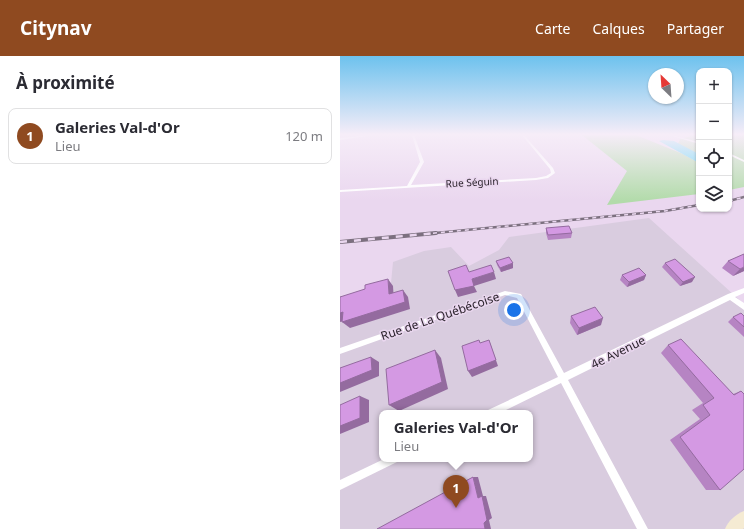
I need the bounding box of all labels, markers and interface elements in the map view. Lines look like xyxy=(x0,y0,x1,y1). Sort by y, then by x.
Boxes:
text: Citynav xyxy=(20,15,92,41)
text: Carte xyxy=(535,19,571,38)
text: Calques xyxy=(593,19,645,38)
text: Partager xyxy=(667,19,724,38)
north arrow xyxy=(648,68,684,104)
map controls xyxy=(696,68,732,212)
button: + xyxy=(696,68,732,104)
text: À proximité xyxy=(16,71,115,94)
button: − xyxy=(696,104,732,140)
text: Galeries Val-d'Or xyxy=(55,117,180,137)
text: 1 xyxy=(26,127,34,145)
text: 120 m xyxy=(285,127,323,145)
text: Lieu xyxy=(55,137,81,155)
button: locate xyxy=(696,140,732,176)
street label: Rue Séguin xyxy=(445,174,499,190)
button: layers xyxy=(696,176,732,212)
street label: Rue de La Québécoise xyxy=(378,288,502,344)
your location xyxy=(504,300,524,320)
street label: 4e Avenue xyxy=(588,331,648,373)
popup xyxy=(379,410,533,462)
text: Galeries Val-d'Or xyxy=(394,417,518,437)
text: Lieu xyxy=(394,437,419,455)
pin: 1 xyxy=(443,475,469,508)

